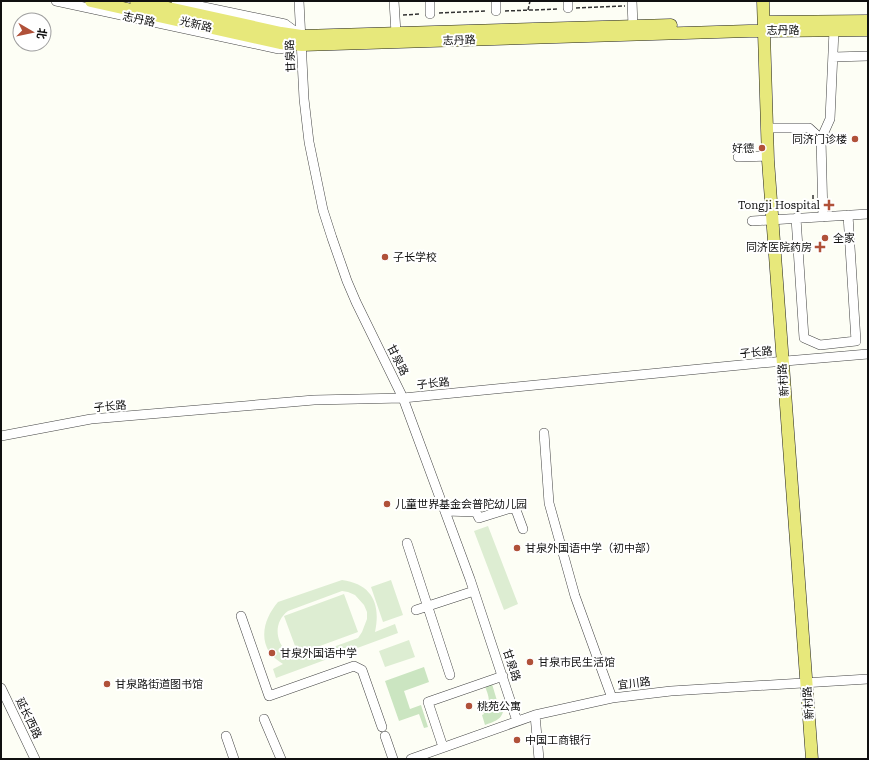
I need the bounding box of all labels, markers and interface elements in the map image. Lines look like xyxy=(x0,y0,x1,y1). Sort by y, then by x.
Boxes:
street label: 志丹路 xyxy=(121,10,156,29)
north arrow xyxy=(12,12,52,52)
street label: 光新路 xyxy=(178,14,213,35)
street label: 志丹路 xyxy=(767,24,800,37)
text: 北 xyxy=(34,27,49,40)
street label: 志丹路 xyxy=(442,33,476,48)
street label: 甘泉路 xyxy=(283,39,298,73)
place label: 同济门诊楼 xyxy=(792,133,847,146)
marker: 同济门诊楼 xyxy=(850,134,860,144)
place label: 好德 xyxy=(732,142,754,155)
marker: 好德 xyxy=(757,143,767,153)
place label: Tongji Hospital xyxy=(738,199,821,212)
marker: Tongji Hospital xyxy=(823,199,835,211)
place label: 全家 xyxy=(833,232,855,245)
marker: 全家 xyxy=(820,233,830,243)
place label: 同济医院药房 xyxy=(746,241,812,254)
marker: 同济医院药房 xyxy=(815,242,825,252)
place label: 子长学校 xyxy=(393,251,437,264)
marker: 子长学校 xyxy=(380,252,390,262)
street label: 甘泉路 xyxy=(384,343,411,378)
street label: 子长路 xyxy=(739,345,773,360)
street label: 新村路 xyxy=(776,363,791,397)
street label: 子长路 xyxy=(416,375,450,392)
street label: 子长路 xyxy=(93,399,127,414)
place label: 儿童世界基金会普陀幼儿园 xyxy=(395,498,527,511)
marker: 儿童世界基金会普陀幼儿园 xyxy=(382,499,392,509)
place label: 甘泉外国语中学（初中部） xyxy=(525,542,657,555)
marker: 甘泉外国语中学（初中部） xyxy=(512,543,522,553)
place label: 甘泉外国语中学 xyxy=(280,647,357,660)
street label: 甘泉路 xyxy=(500,647,523,683)
marker: 甘泉外国语中学 xyxy=(267,648,277,658)
place label: 甘泉市民生活馆 xyxy=(538,656,615,669)
marker: 甘泉市民生活馆 xyxy=(525,657,535,667)
street label: 宜川路 xyxy=(617,675,651,692)
place label: 甘泉路街道图书馆 xyxy=(115,678,203,691)
marker: 甘泉路街道图书馆 xyxy=(102,679,112,689)
street label: 新村路 xyxy=(801,686,816,720)
street label: 延长西路 xyxy=(13,696,44,741)
place label: 桃苑公寓 xyxy=(477,700,521,713)
marker: 桃苑公寓 xyxy=(464,701,474,711)
place label: 中国工商银行 xyxy=(525,734,591,747)
marker: 中国工商银行 xyxy=(512,735,522,745)

